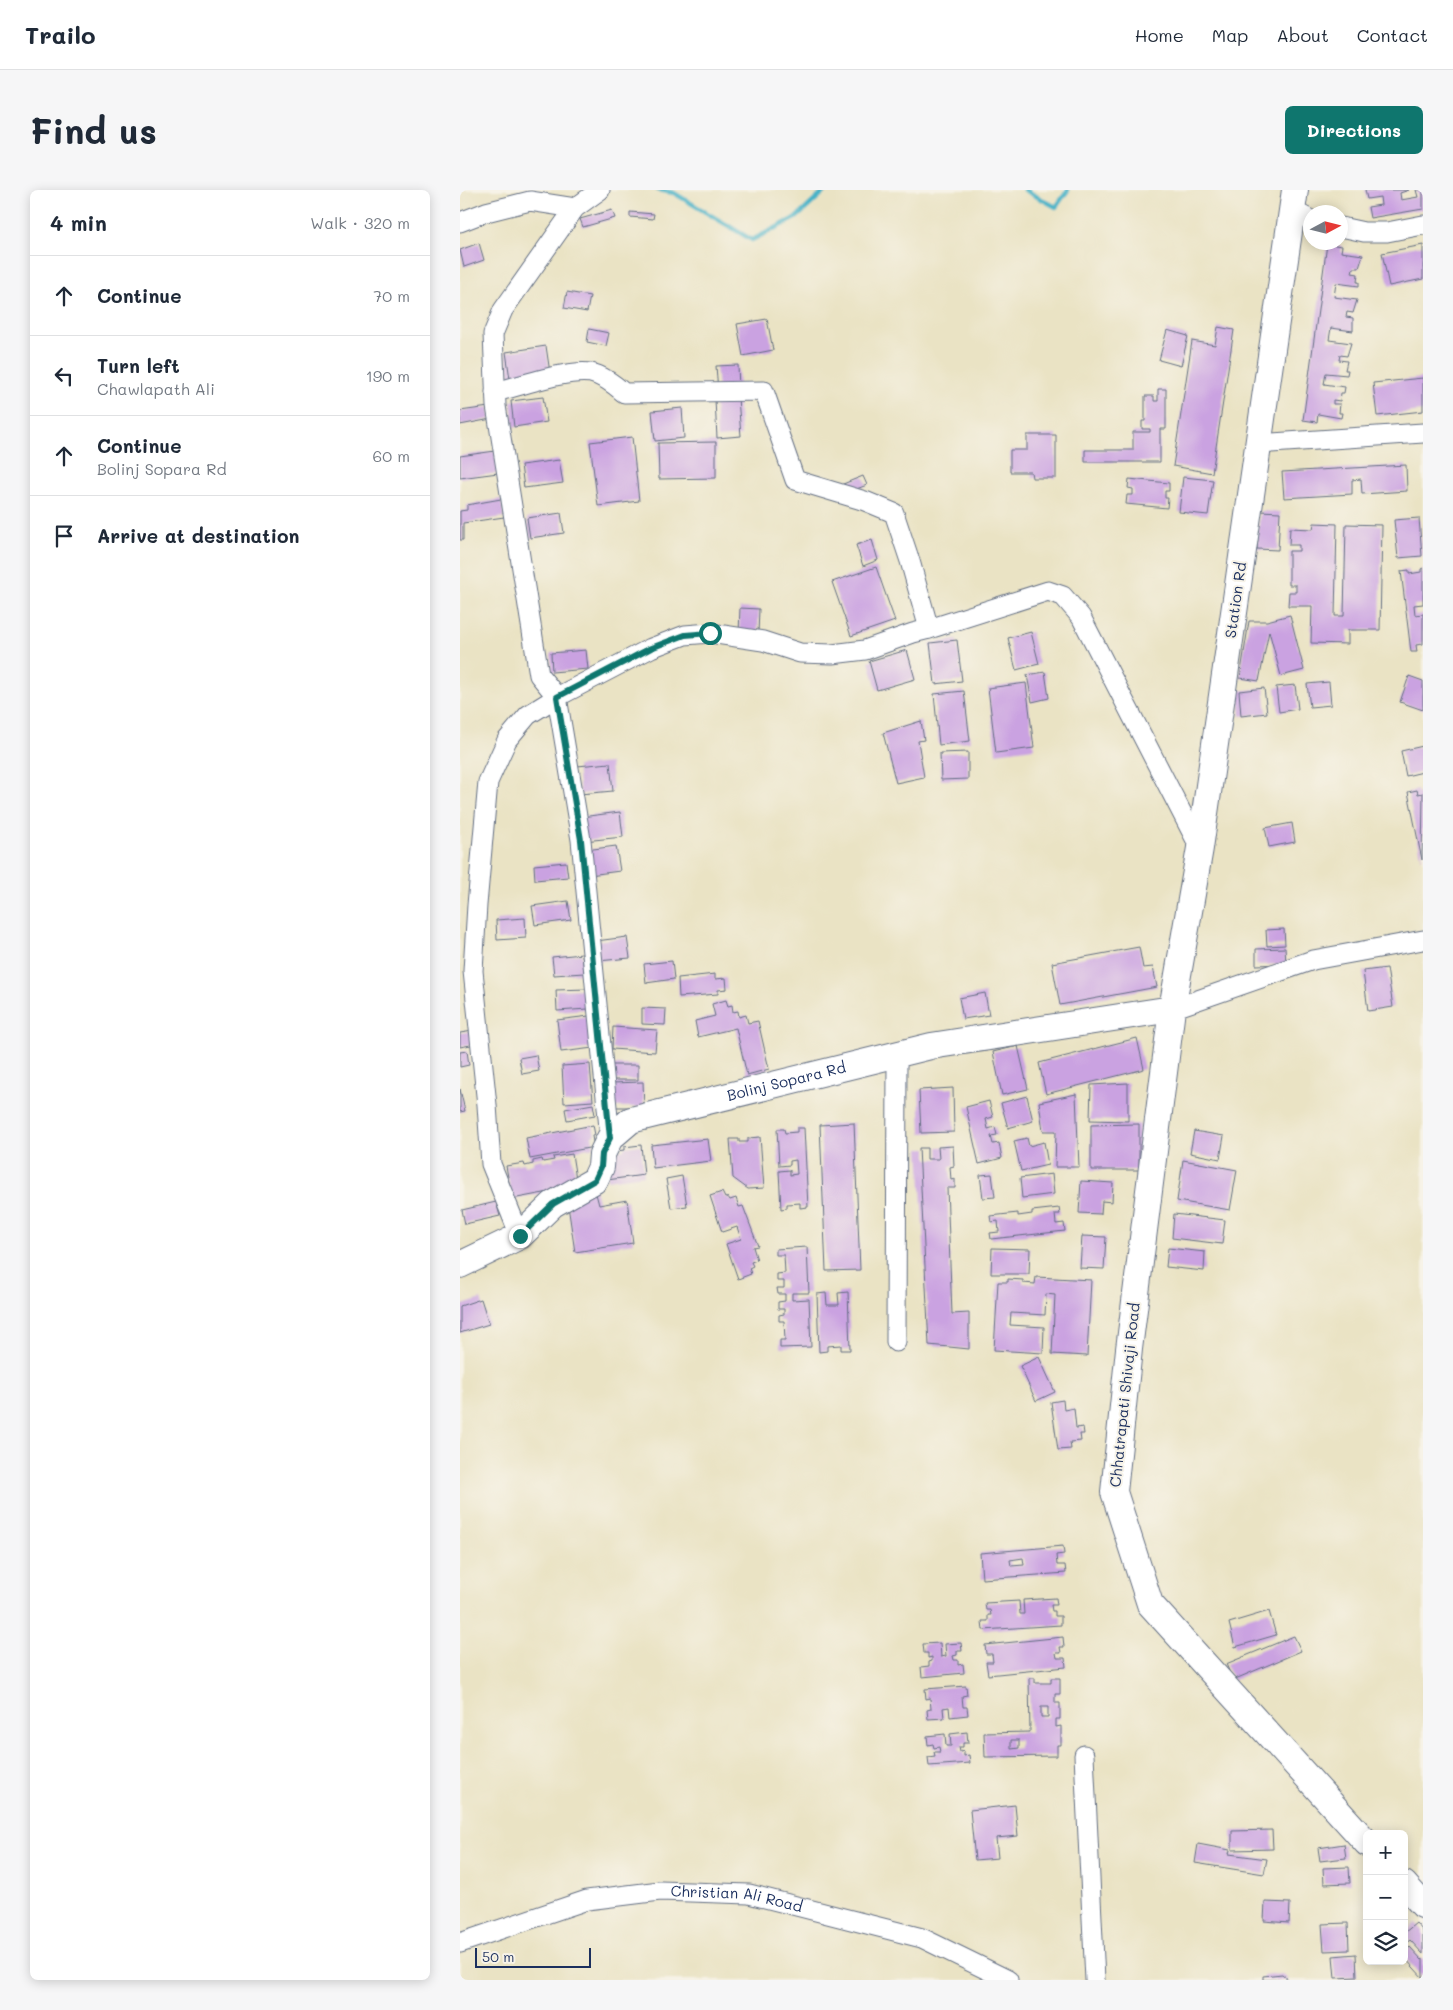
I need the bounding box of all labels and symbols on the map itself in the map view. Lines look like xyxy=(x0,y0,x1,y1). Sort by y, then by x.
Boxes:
north arrow xyxy=(1303,205,1348,250)
street label: Station Rd xyxy=(1220,560,1250,639)
route start xyxy=(699,622,722,645)
street label: Bolinj Sopara Rd xyxy=(725,1056,848,1105)
route end xyxy=(509,1225,532,1248)
street label: Chhatrapati Shivaji Road xyxy=(1104,1302,1144,1488)
street label: Christian Ali Road xyxy=(670,1880,805,1916)
scale bar xyxy=(475,1945,591,1968)

